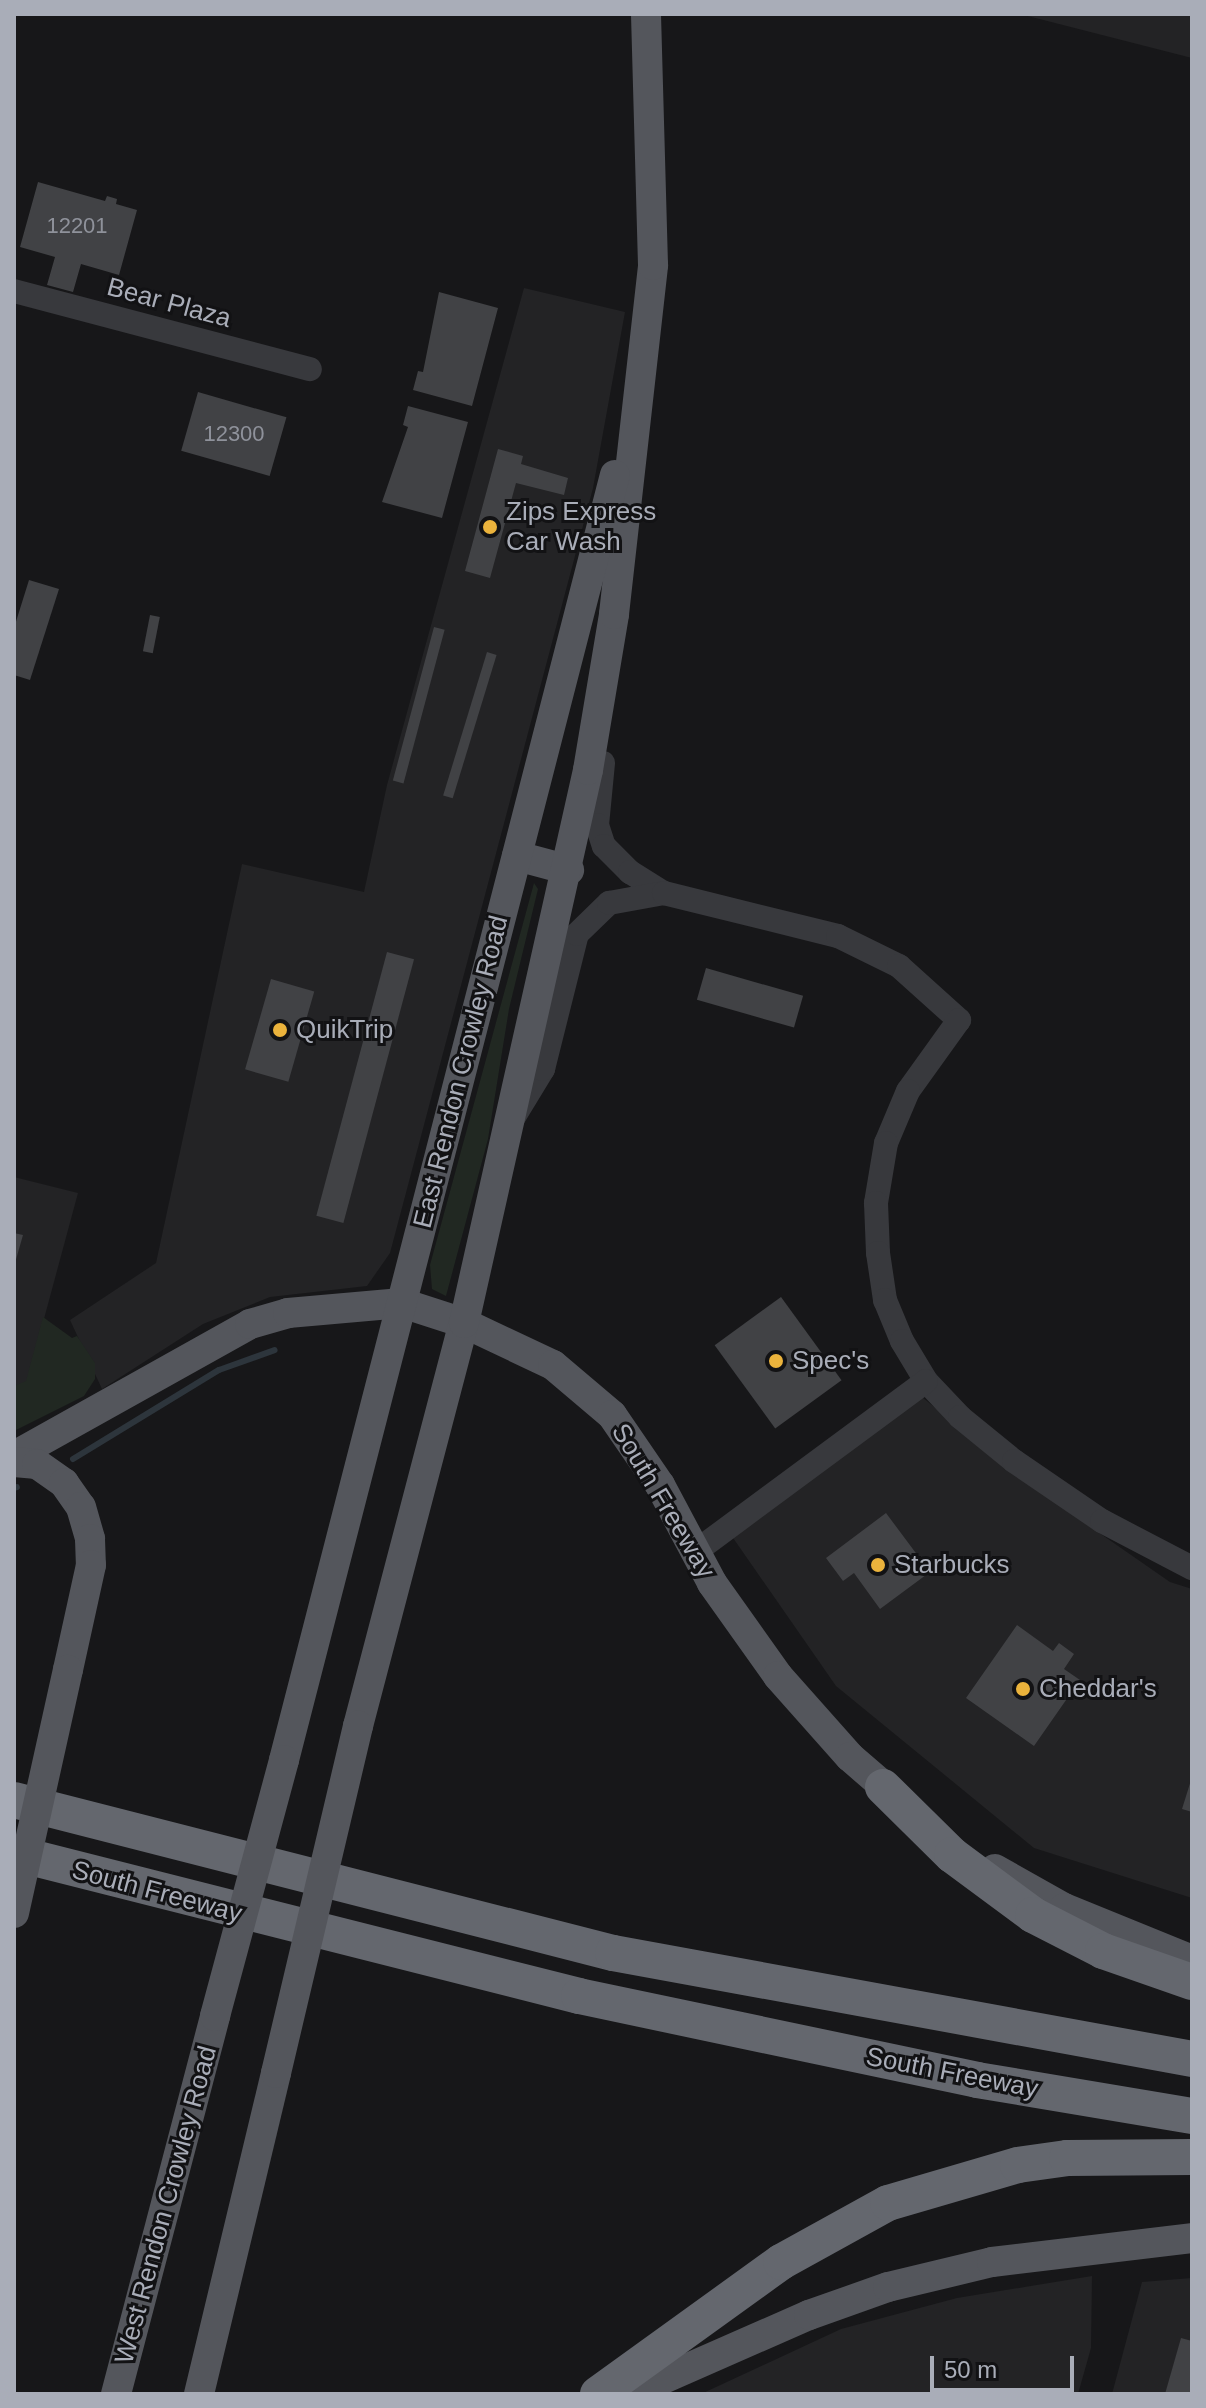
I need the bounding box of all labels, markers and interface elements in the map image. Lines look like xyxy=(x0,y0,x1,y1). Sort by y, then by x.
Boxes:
house number: 12201 xyxy=(46,213,108,239)
street label: Bear Plaza xyxy=(104,271,234,335)
house number: 12300 xyxy=(203,421,265,447)
place label: Zips Express Car Wash xyxy=(506,496,656,558)
marker: Zips Express Car Wash xyxy=(481,518,499,536)
street label: East Rendon Crowley Road xyxy=(407,913,515,1231)
place label: QuikTrip xyxy=(296,1014,393,1046)
marker: QuikTrip xyxy=(271,1021,289,1039)
place label: Spec's xyxy=(792,1345,869,1377)
marker: Spec's xyxy=(767,1352,785,1370)
street label: South Freeway xyxy=(605,1418,721,1584)
place label: Starbucks xyxy=(894,1549,1010,1581)
marker: Starbucks xyxy=(869,1556,887,1574)
place label: Cheddar's xyxy=(1039,1673,1157,1705)
marker: Cheddar's xyxy=(1014,1680,1032,1698)
street label: South Freeway xyxy=(69,1854,245,1930)
street label: South Freeway xyxy=(863,2041,1041,2105)
street label: West Rendon Crowley Road xyxy=(109,2043,223,2367)
scale bar xyxy=(934,2340,1078,2390)
text: 50 m xyxy=(944,2356,997,2383)

